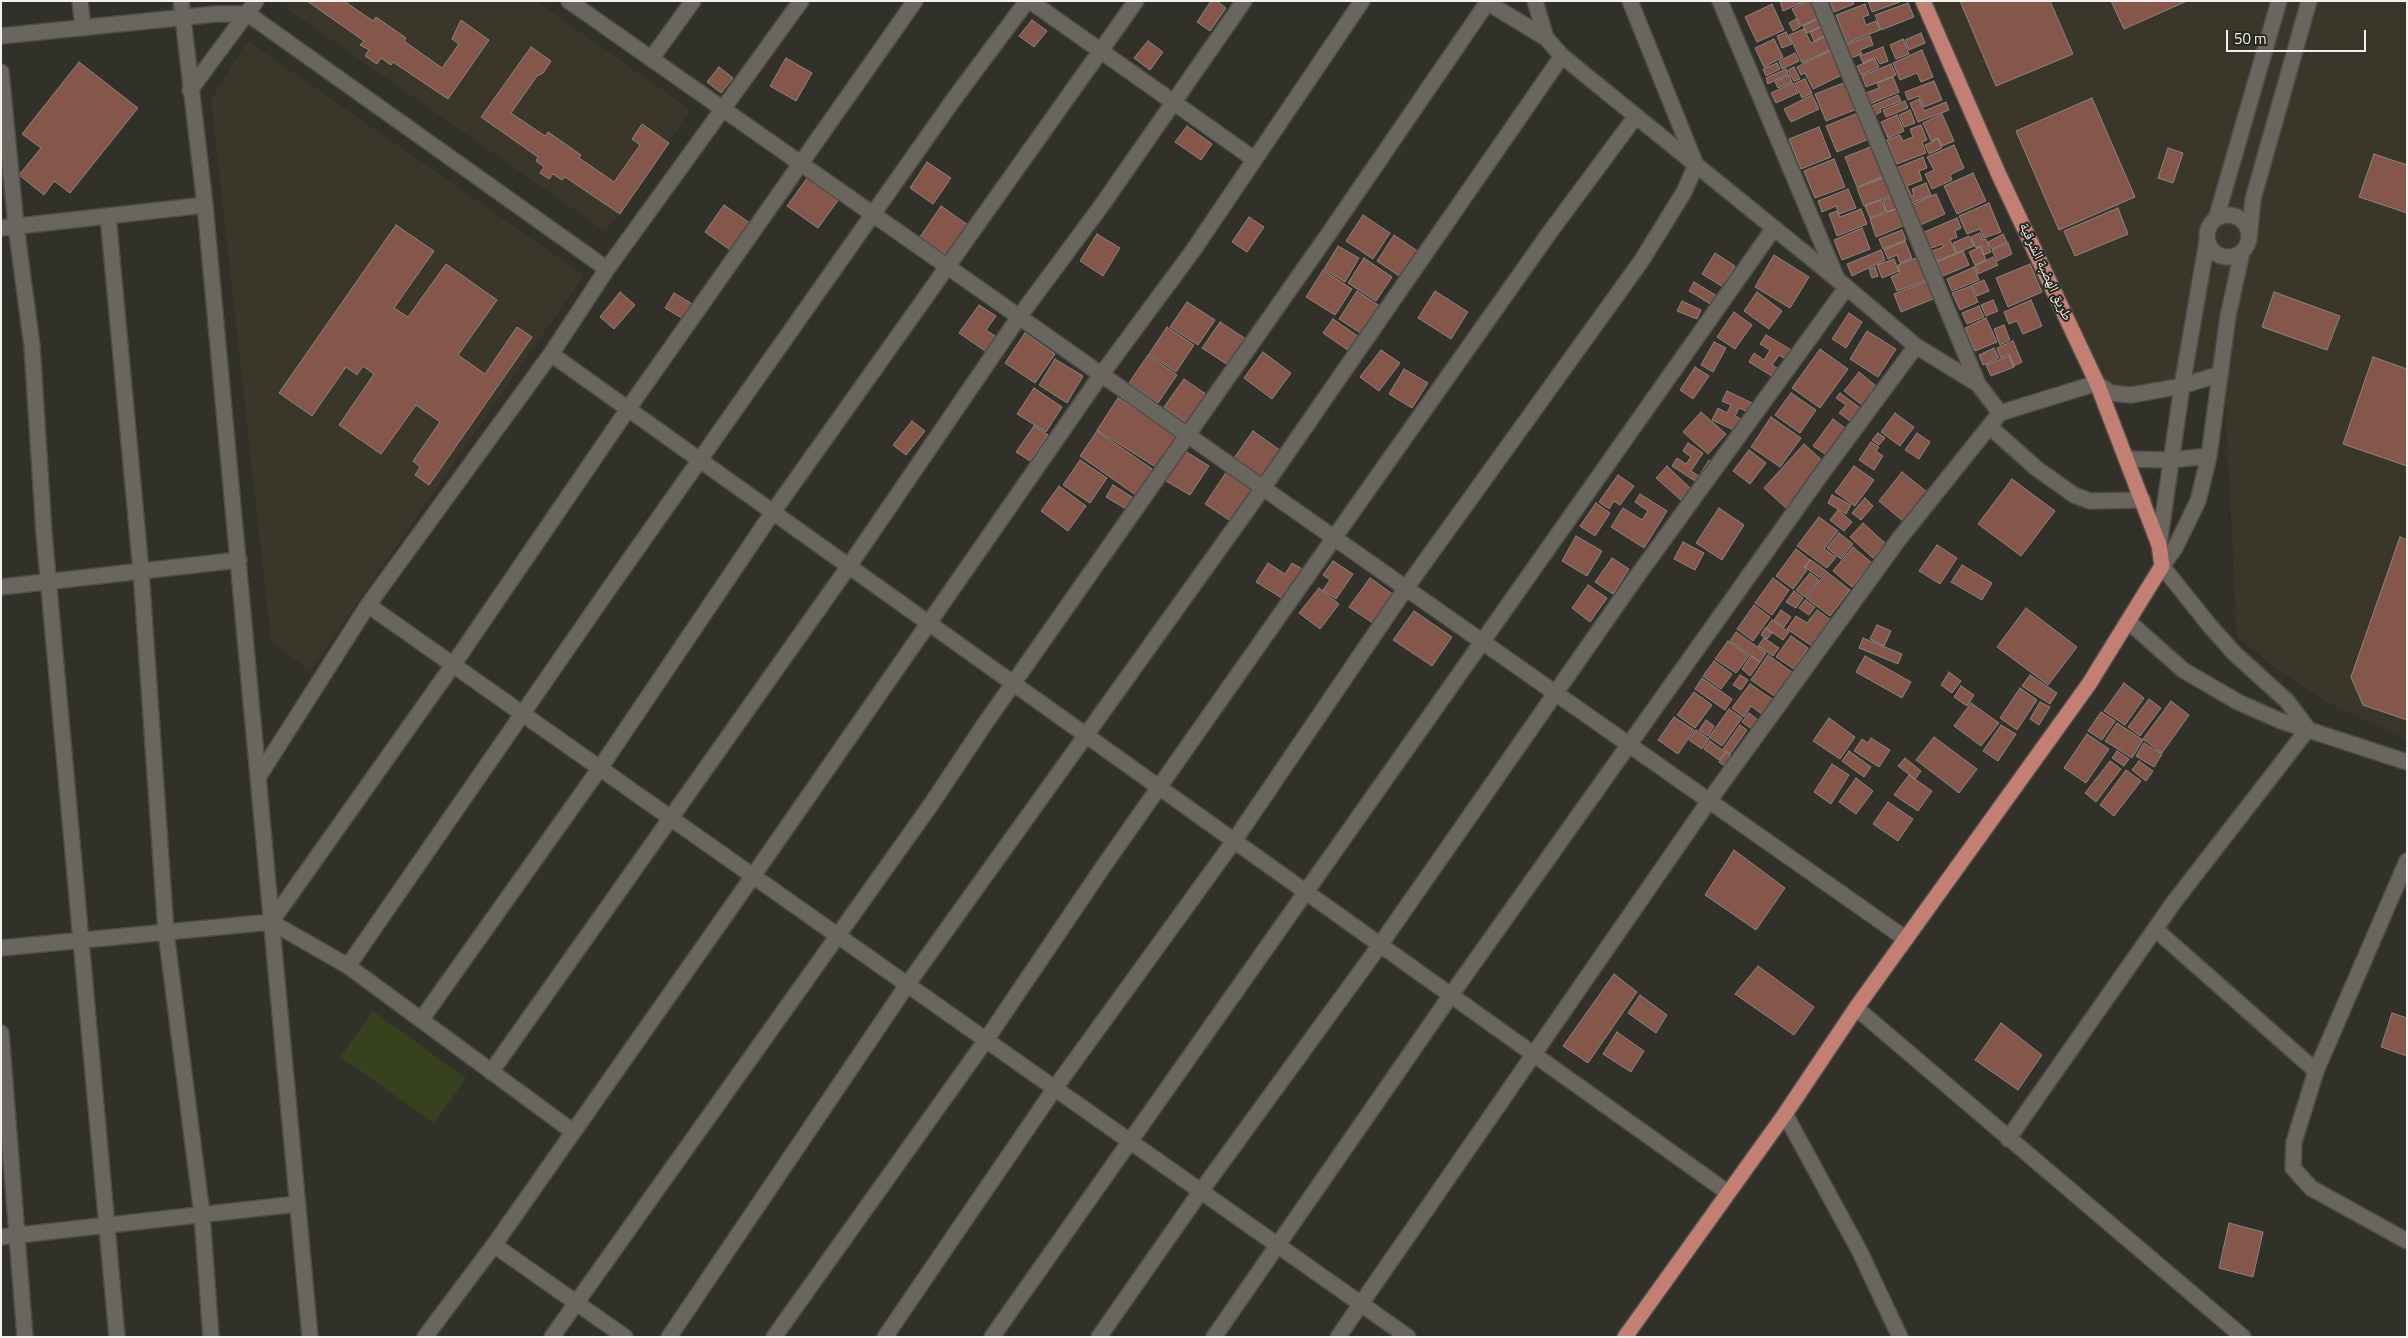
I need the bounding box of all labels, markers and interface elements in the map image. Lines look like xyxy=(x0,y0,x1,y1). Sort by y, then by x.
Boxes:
scale bar xyxy=(2228,20,2368,52)
text: 50 m xyxy=(2234,27,2267,50)
street label: طريق الهضبة الشرقية xyxy=(2015,220,2075,324)

